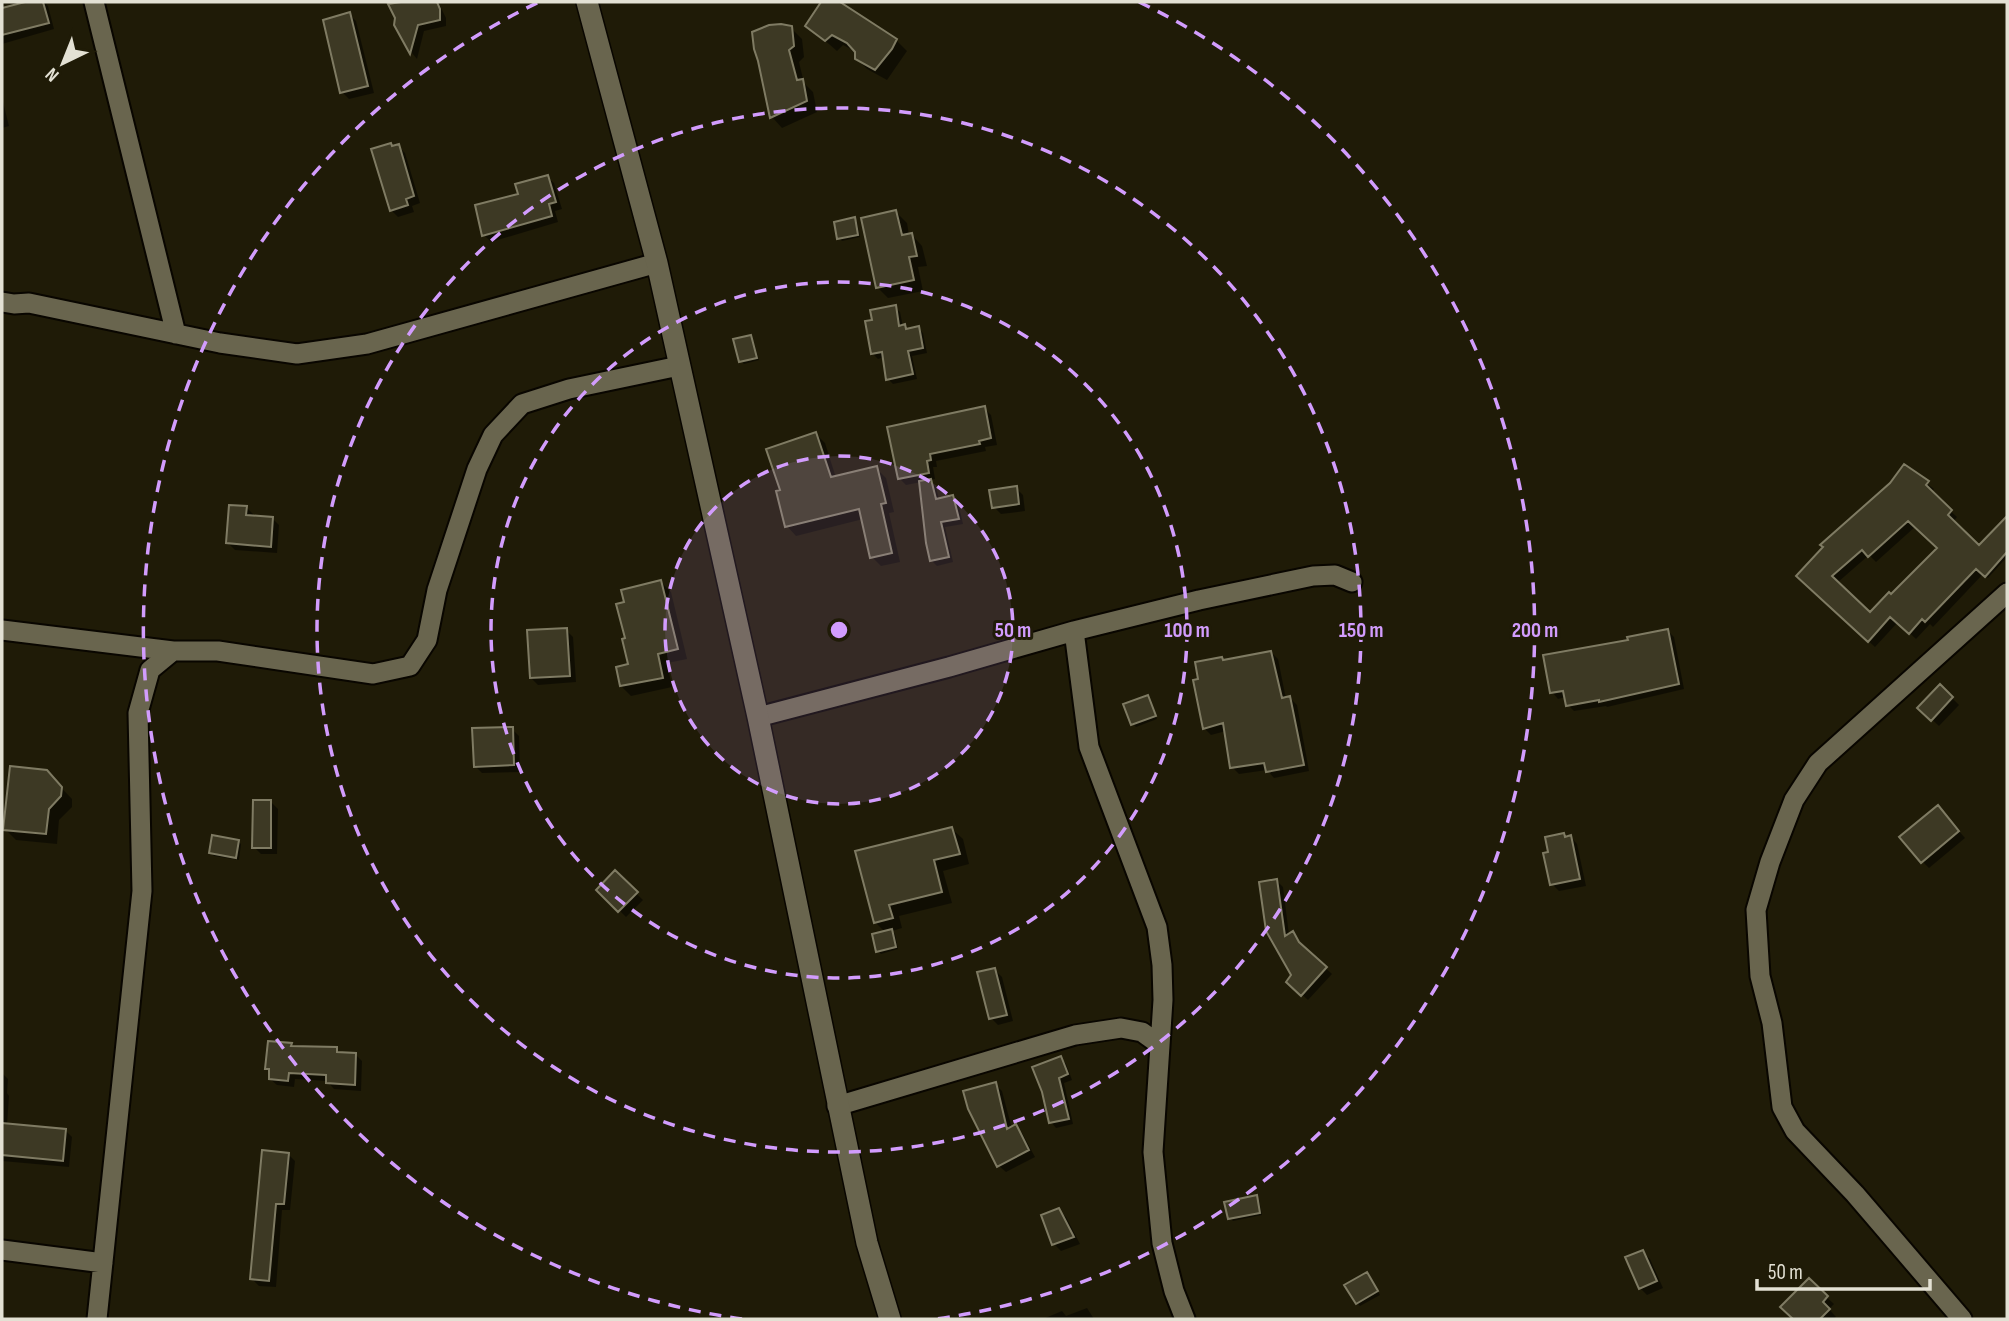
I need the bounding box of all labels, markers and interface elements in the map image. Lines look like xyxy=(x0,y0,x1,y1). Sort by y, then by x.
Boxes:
north arrow xyxy=(28,28,98,98)
text: N xyxy=(41,62,64,86)
centre of rings xyxy=(827,618,851,642)
text: 50 m xyxy=(995,618,1031,643)
text: 100 m xyxy=(1164,618,1210,643)
text: 150 m xyxy=(1339,618,1383,643)
text: 200 m xyxy=(1512,618,1558,643)
scale bar xyxy=(1757,1248,1930,1292)
text: 50 m xyxy=(1768,1260,1803,1285)

